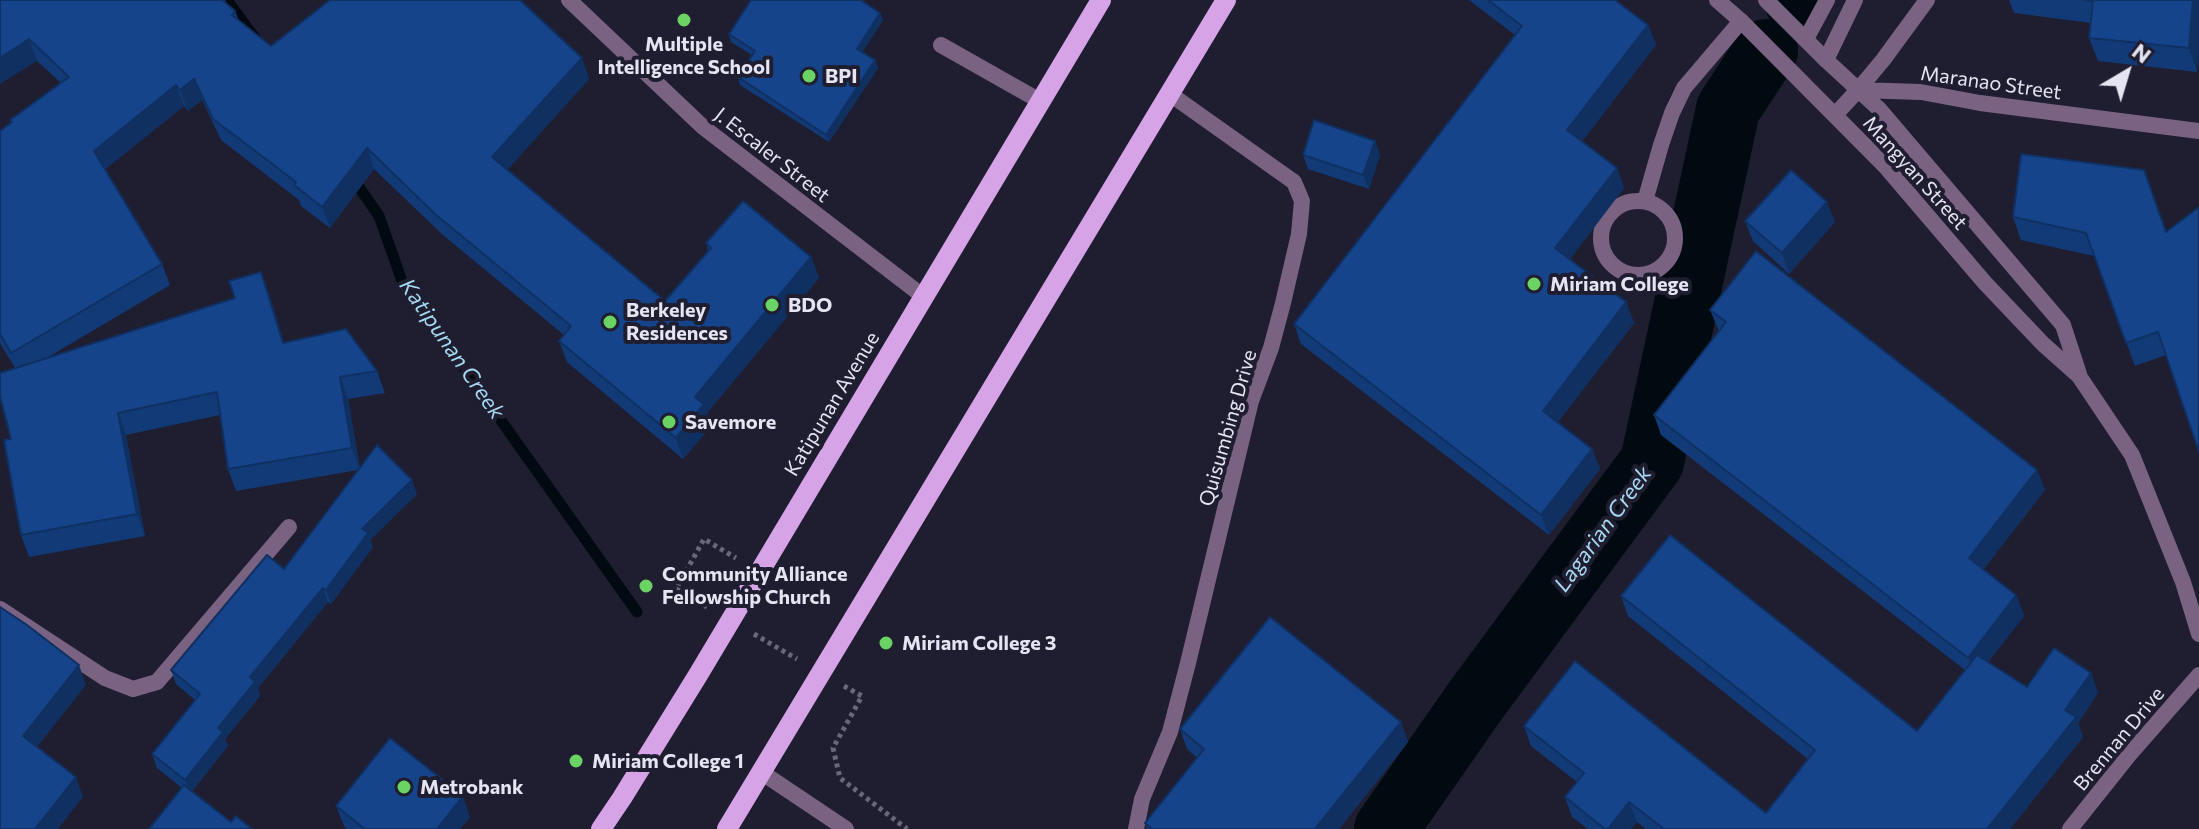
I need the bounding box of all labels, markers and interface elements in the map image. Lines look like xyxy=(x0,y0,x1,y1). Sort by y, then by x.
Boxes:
marker: Multiple Intelligence School xyxy=(675,11,693,29)
place label: Multiple Intelligence School xyxy=(598,32,770,79)
north arrow xyxy=(2087,32,2167,112)
text: N xyxy=(2127,37,2157,68)
street label: Maranao Street xyxy=(1919,61,2063,105)
place label: BPI xyxy=(825,64,858,88)
marker: BPI xyxy=(800,67,818,85)
street label: J. Escaler Street xyxy=(710,103,834,207)
street label: Mangyan Street xyxy=(1858,111,1972,235)
place label: Miriam College xyxy=(1550,272,1689,296)
water label: Katipunan Creek xyxy=(394,274,510,424)
marker: Miriam College xyxy=(1525,275,1543,293)
place label: BDO xyxy=(788,293,832,317)
marker: BDO xyxy=(763,296,781,314)
place label: Berkeley Residences xyxy=(626,298,728,345)
marker: Berkeley Residences xyxy=(601,313,619,331)
street label: Katipunan Avenue xyxy=(779,327,885,481)
street label: Quisumbing Drive xyxy=(1194,347,1262,509)
place label: Savemore xyxy=(685,410,776,434)
marker: Savemore xyxy=(660,413,678,431)
water label: Lagarian Creek xyxy=(1549,461,1657,597)
place label: Community Alliance Fellowship Church xyxy=(662,562,847,609)
marker: Community Alliance Fellowship Church xyxy=(637,577,655,595)
place label: Miriam College 3 xyxy=(902,631,1056,655)
marker: Miriam College 3 xyxy=(877,634,895,652)
street label: Brennan Drive xyxy=(2069,682,2169,796)
place label: Miriam College 1 xyxy=(592,749,744,773)
marker: Miriam College 1 xyxy=(567,752,585,770)
place label: Metrobank xyxy=(420,775,523,799)
marker: Metrobank xyxy=(395,778,413,796)

